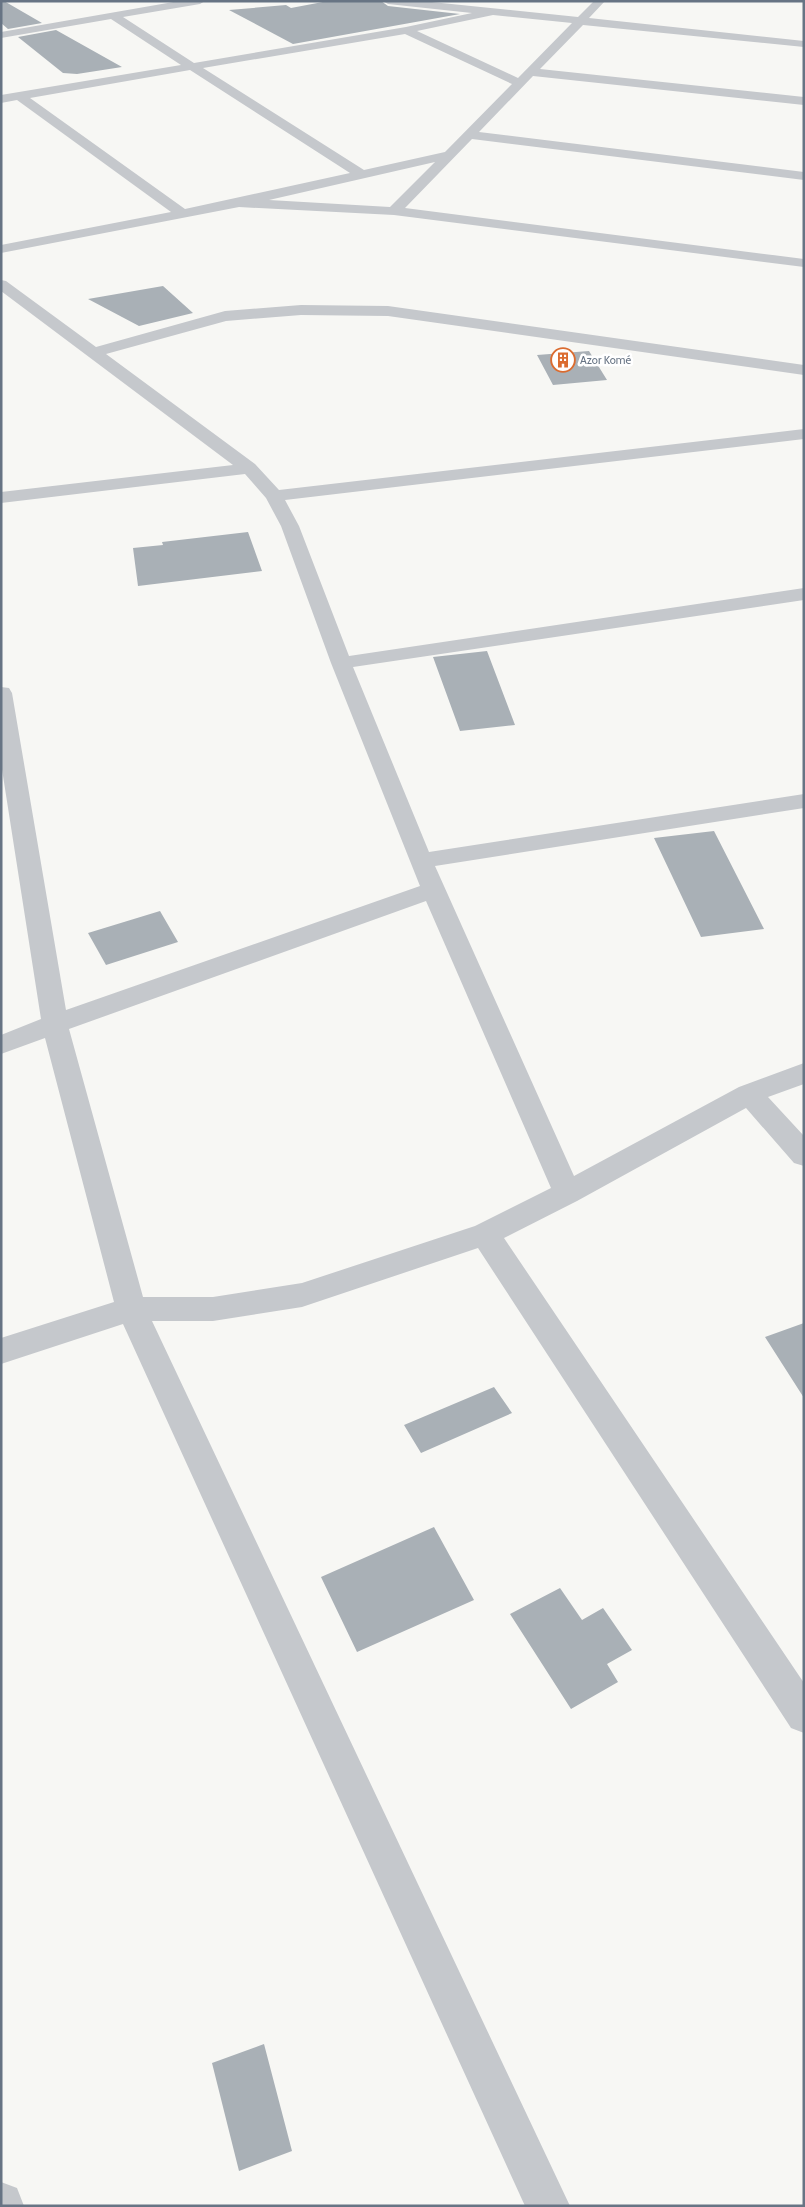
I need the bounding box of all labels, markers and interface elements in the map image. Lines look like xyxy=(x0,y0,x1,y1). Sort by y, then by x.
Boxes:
building icon: Azor Komé xyxy=(550,347,576,373)
place label: Azor Komé xyxy=(580,353,631,367)

